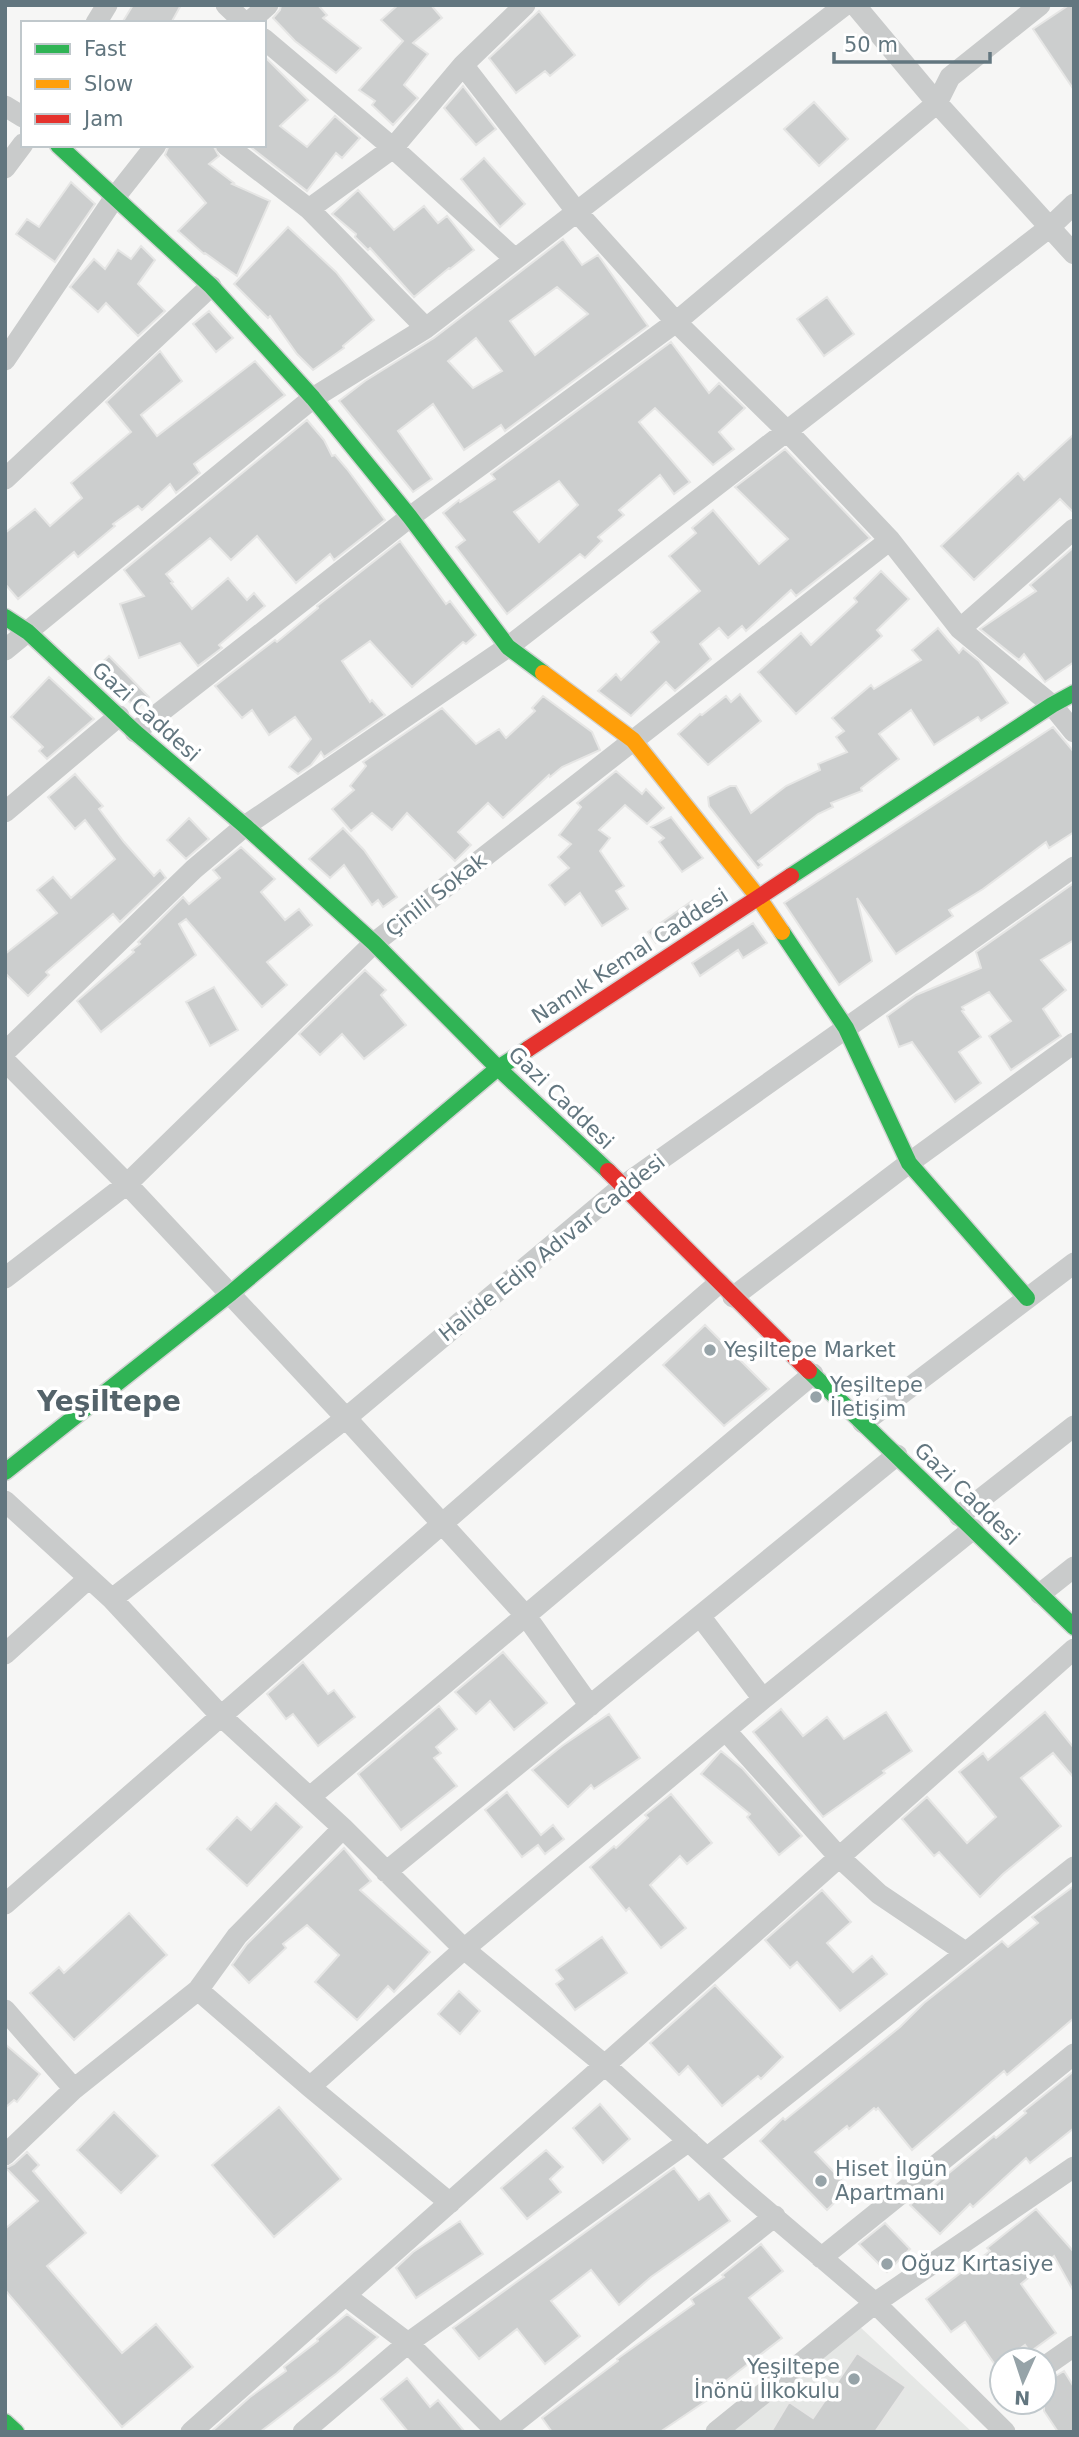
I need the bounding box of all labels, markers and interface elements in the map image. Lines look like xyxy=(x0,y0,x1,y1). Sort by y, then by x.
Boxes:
legend xyxy=(21,21,266,147)
scale bar xyxy=(834,21,990,65)
text: 50 m xyxy=(844,33,898,57)
text: Fast xyxy=(84,37,126,61)
text: Slow xyxy=(84,72,133,96)
text: Jam xyxy=(82,107,124,131)
street label: Gazi Caddesi xyxy=(87,657,205,767)
street label: Çinili Sokak xyxy=(381,848,492,942)
street label: Namık Kemal Caddesi xyxy=(527,884,733,1028)
street label: Gazi Caddesi xyxy=(504,1042,618,1154)
street label: Halide Edip Adıvar Caddesi xyxy=(434,1150,670,1346)
place label: Yeşiltepe Market xyxy=(723,1338,896,1362)
marker: Yeşiltepe Market xyxy=(702,1342,718,1358)
place label: Yeşiltepe İletişim xyxy=(829,1373,923,1421)
district label: Yeşiltepe xyxy=(36,1385,181,1418)
marker: Yeşiltepe İletişim xyxy=(808,1389,824,1405)
street label: Gazi Caddesi xyxy=(910,1438,1024,1550)
place label: Hiset İlgün Apartmanı xyxy=(835,2156,947,2205)
marker: Hiset İlgün Apartmanı xyxy=(813,2173,829,2189)
place label: Oğuz Kırtasiye xyxy=(901,2252,1053,2276)
marker: Oğuz Kırtasiye xyxy=(879,2256,895,2272)
north arrow xyxy=(988,2346,1058,2416)
place label: Yeşiltepe İnönü İlkokulu xyxy=(694,2355,840,2403)
marker: Yeşiltepe İnönü İlkokulu xyxy=(846,2371,862,2387)
text: N xyxy=(1014,2387,1031,2409)

